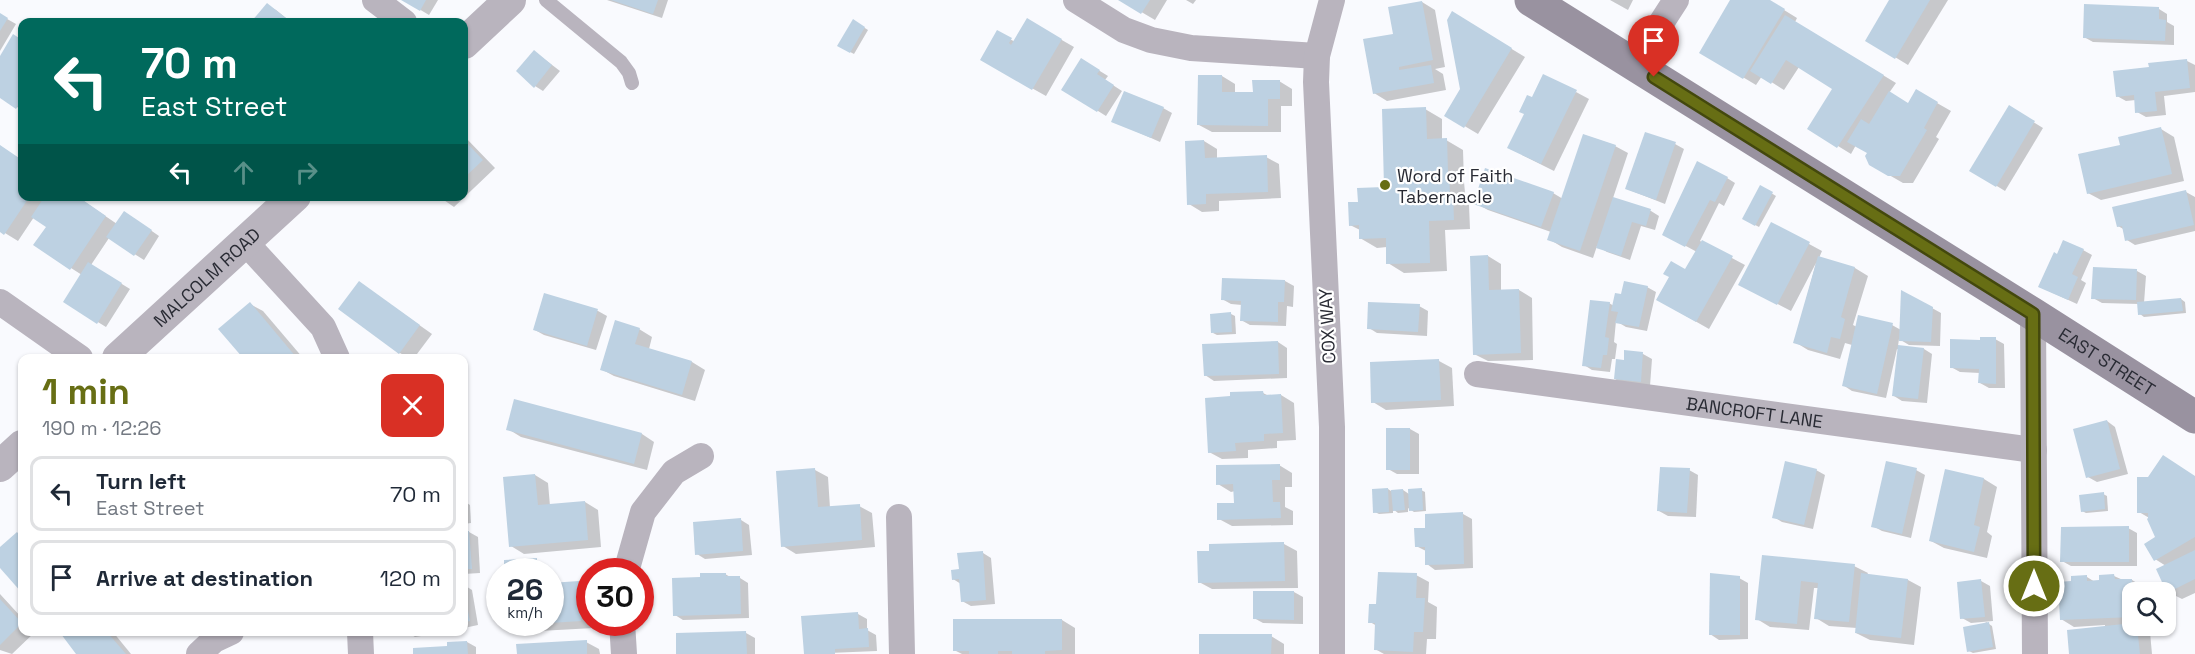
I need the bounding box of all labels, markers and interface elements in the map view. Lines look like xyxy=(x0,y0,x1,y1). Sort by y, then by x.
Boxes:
pin xyxy=(1628,15,1679,77)
icon: arrive xyxy=(1637,24,1670,57)
text: 70 m xyxy=(141,37,238,90)
icon: left xyxy=(42,42,120,120)
text: East Street xyxy=(141,89,287,124)
icon: left xyxy=(164,156,197,189)
icon: ahead xyxy=(227,156,260,189)
icon: right xyxy=(290,156,323,189)
place label: Word of Faith Tabernacle xyxy=(1397,164,1513,208)
marker: Word of Faith Tabernacle xyxy=(1378,178,1392,192)
street label: MALCOLM ROAD xyxy=(148,222,265,332)
street label: COX WAY xyxy=(1314,288,1340,364)
street label: EAST STREET xyxy=(2055,322,2160,401)
text: 1 min xyxy=(42,369,130,415)
button: close xyxy=(381,374,444,437)
street label: BANCROFT LANE xyxy=(1685,391,1824,433)
text: 190 m · 12:26 xyxy=(42,415,162,441)
text: Turn left xyxy=(96,467,186,495)
icon: left xyxy=(45,477,78,510)
text: 70 m xyxy=(390,480,441,508)
text: East Street xyxy=(96,495,204,521)
position arrow xyxy=(2002,554,2066,618)
speed limit sign: 30 xyxy=(576,558,654,636)
icon: arrive xyxy=(45,561,78,594)
text: Arrive at destination xyxy=(96,564,313,592)
text: 120 m xyxy=(380,564,441,592)
text: 26 xyxy=(507,570,543,609)
map controls xyxy=(2122,582,2176,636)
button: search xyxy=(2122,582,2176,636)
text: km/h xyxy=(507,603,543,622)

